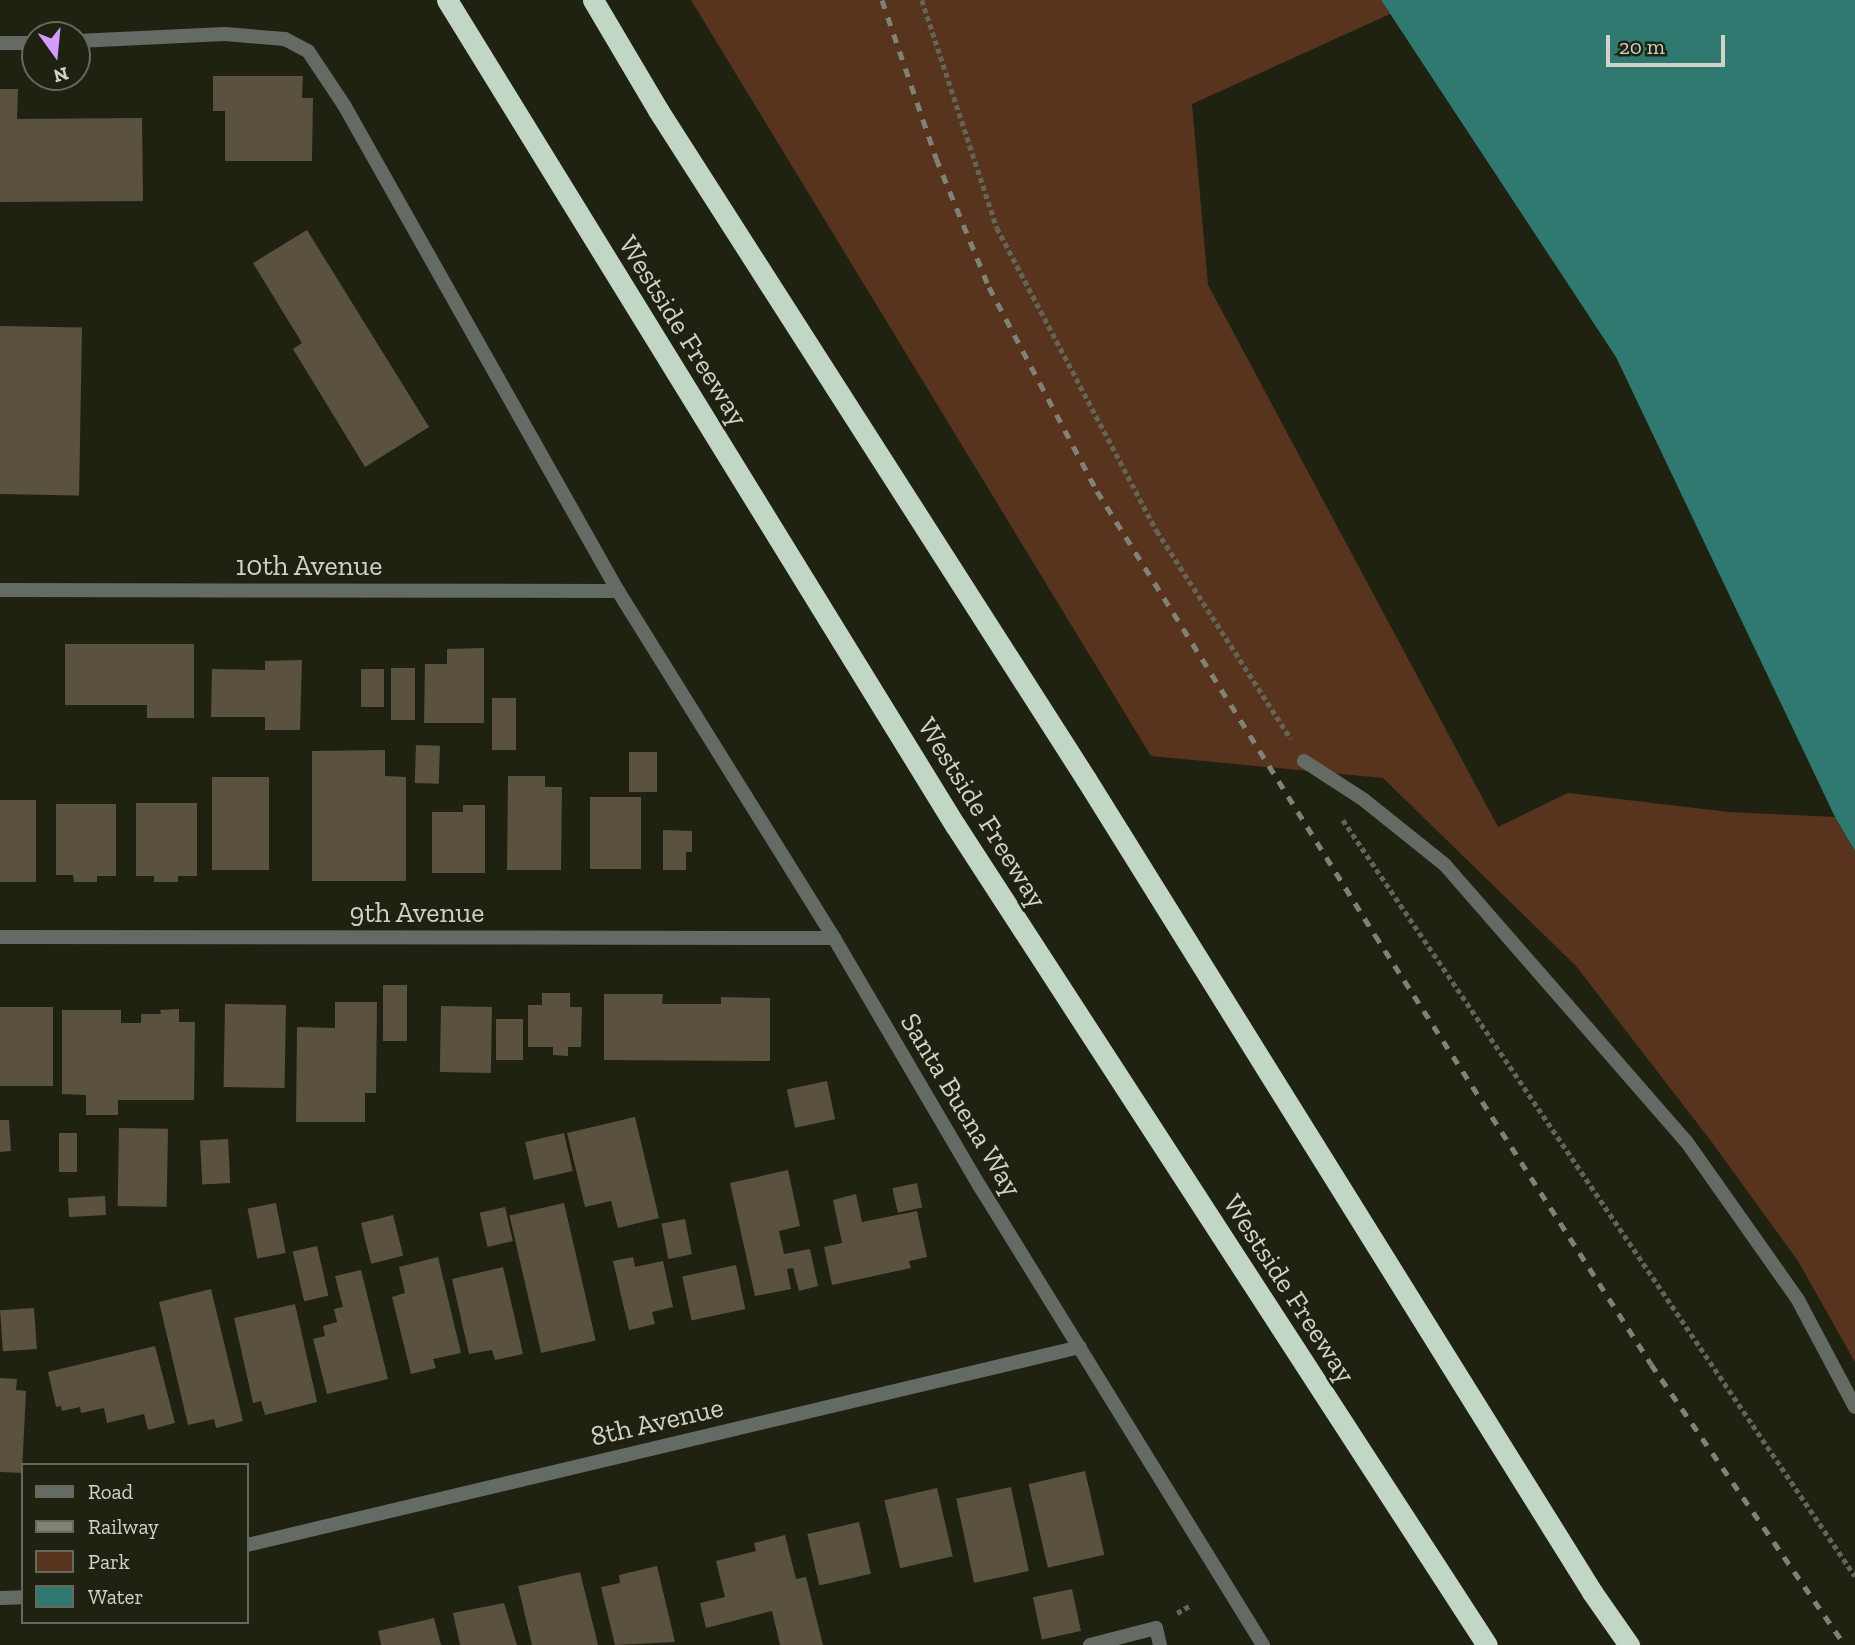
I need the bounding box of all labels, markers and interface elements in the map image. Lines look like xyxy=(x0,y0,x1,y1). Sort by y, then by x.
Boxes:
north arrow xyxy=(21,21,91,91)
scale bar xyxy=(1610,21,1729,65)
text: 20 m xyxy=(1619,34,1665,59)
text: N xyxy=(51,62,71,88)
street label: Westside Freeway xyxy=(611,230,755,432)
street label: 10th Avenue xyxy=(235,549,383,583)
street label: Westside Freeway xyxy=(910,712,1054,914)
street label: 9th Avenue xyxy=(349,896,485,930)
street label: Santa Buena Way xyxy=(893,1007,1029,1203)
street label: Westside Freeway xyxy=(1216,1189,1362,1389)
street label: 8th Avenue xyxy=(587,1390,727,1454)
legend xyxy=(21,1463,248,1624)
text: Road xyxy=(88,1479,133,1504)
text: Railway xyxy=(88,1514,159,1539)
text: Park xyxy=(88,1549,130,1574)
text: Water xyxy=(88,1584,143,1609)

